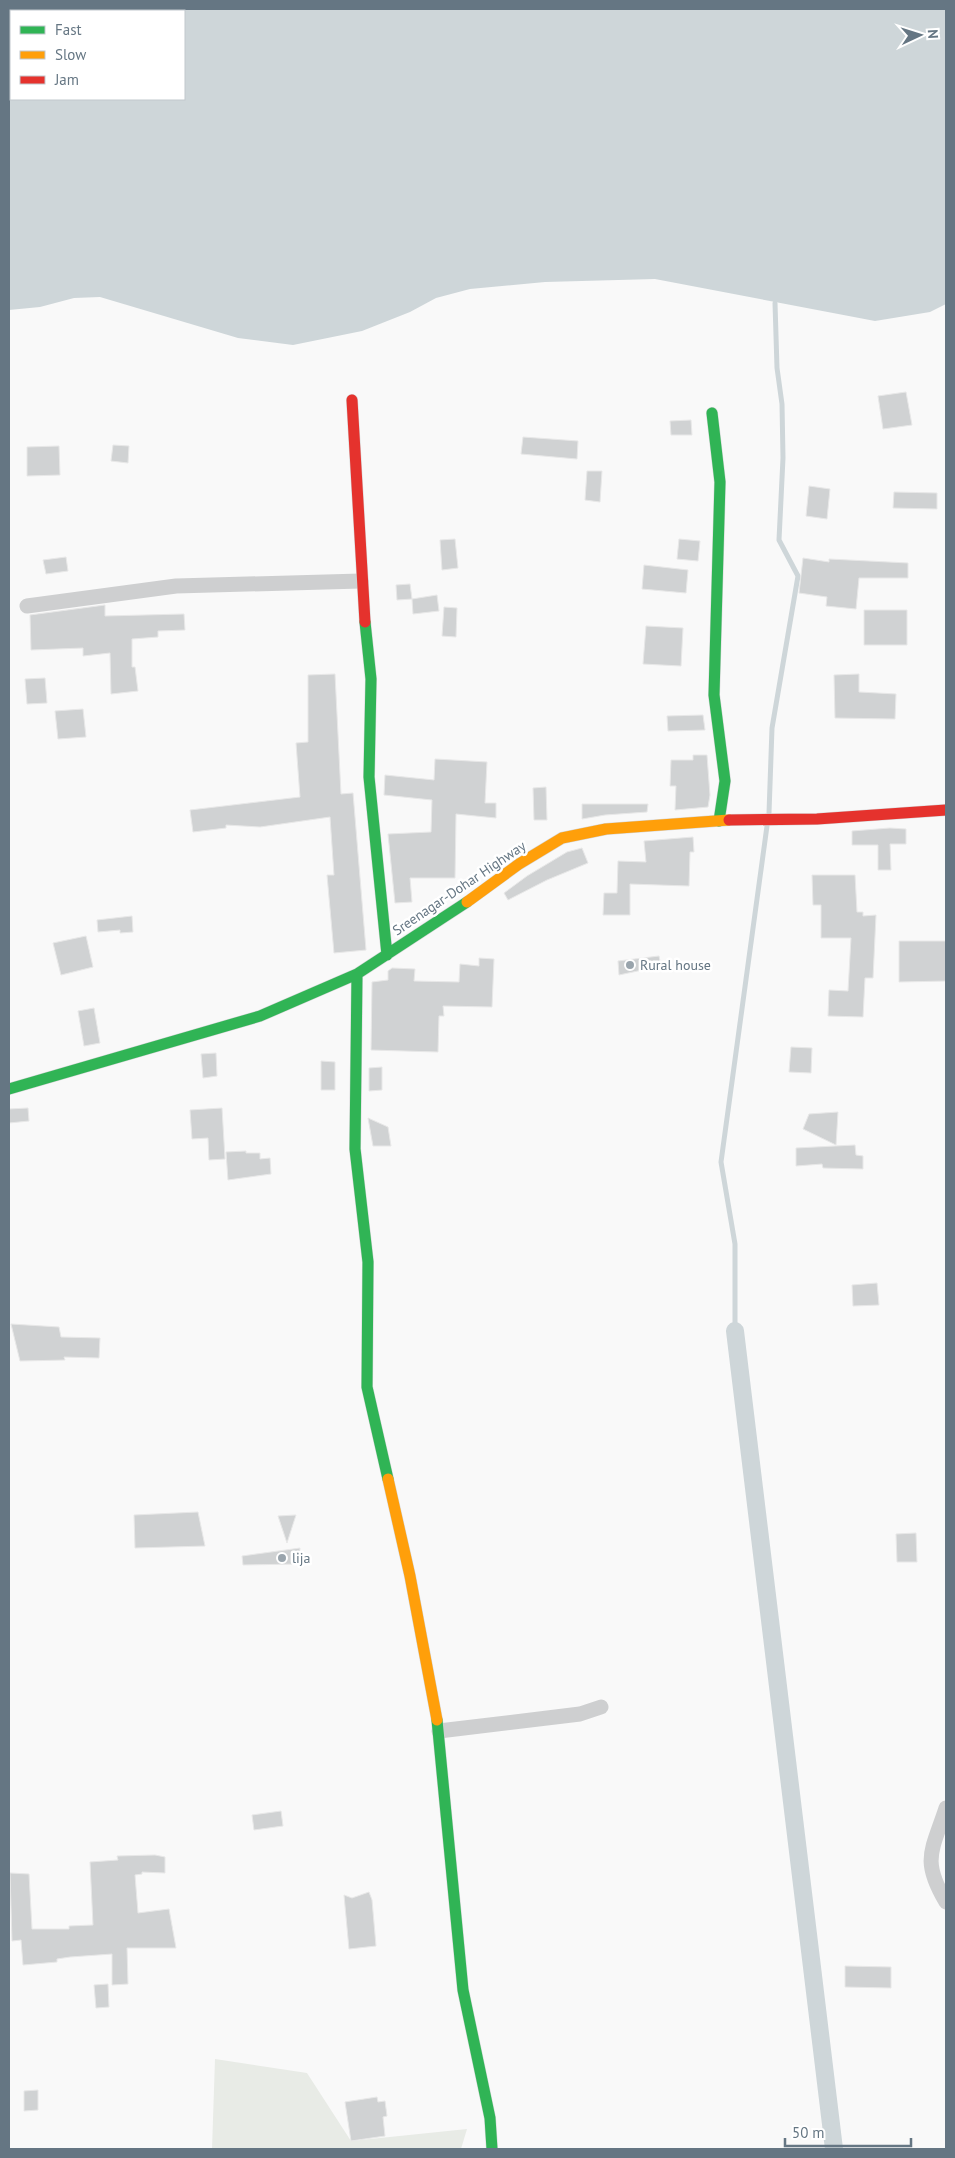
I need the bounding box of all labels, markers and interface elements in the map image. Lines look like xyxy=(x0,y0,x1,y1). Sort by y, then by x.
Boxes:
legend xyxy=(10,10,185,100)
north arrow xyxy=(895,10,945,60)
text: Fast xyxy=(55,20,82,39)
text: N xyxy=(924,29,942,39)
text: Slow xyxy=(55,45,86,64)
text: Jam xyxy=(54,70,79,89)
street label: Sreenagar-Dohar Highway xyxy=(389,836,529,939)
place label: Rural house xyxy=(640,956,711,974)
marker: Rural house xyxy=(624,959,636,971)
place label: lija xyxy=(292,1549,311,1567)
marker: lija xyxy=(276,1552,288,1564)
scale bar xyxy=(785,2116,911,2148)
text: 50 m xyxy=(792,2123,825,2142)

